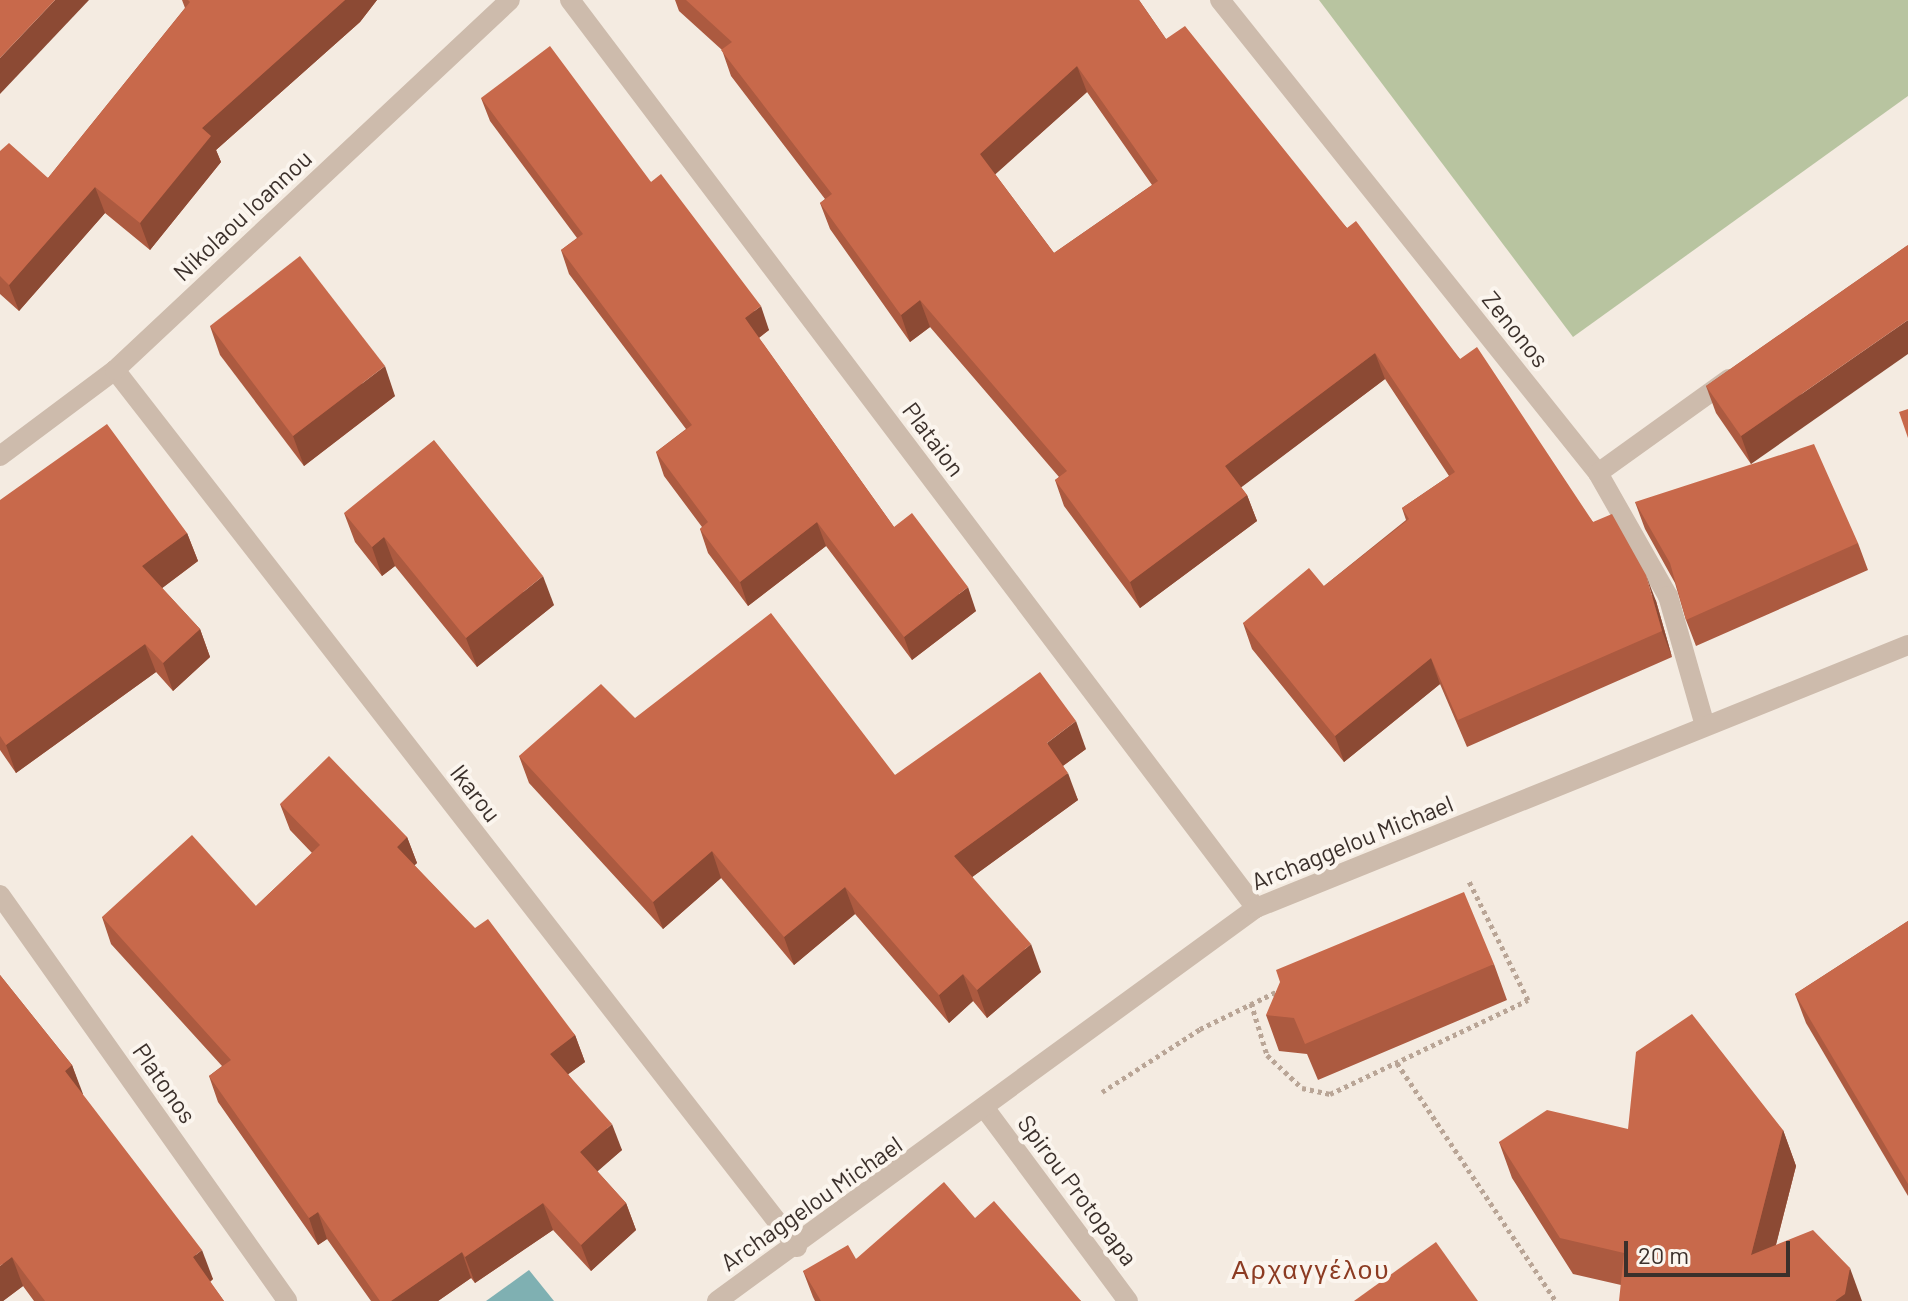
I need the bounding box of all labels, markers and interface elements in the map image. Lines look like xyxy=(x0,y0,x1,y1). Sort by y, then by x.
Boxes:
street label: Nikolaou Ioannou xyxy=(167,144,317,286)
street label: Zenonos xyxy=(1477,285,1555,373)
street label: Plataion xyxy=(897,396,971,482)
street label: Ikarou xyxy=(445,759,507,827)
street label: Archaggelou Michael xyxy=(1247,788,1457,896)
street label: Platonos xyxy=(127,1038,203,1128)
street label: Spirou Protopapa xyxy=(1012,1109,1144,1271)
street label: Archaggelou Michael xyxy=(715,1130,907,1276)
scale bar xyxy=(1628,1225,1794,1275)
text: 20 m xyxy=(1638,1240,1689,1269)
district label: Αρχαγγέλου xyxy=(1232,1253,1390,1285)

